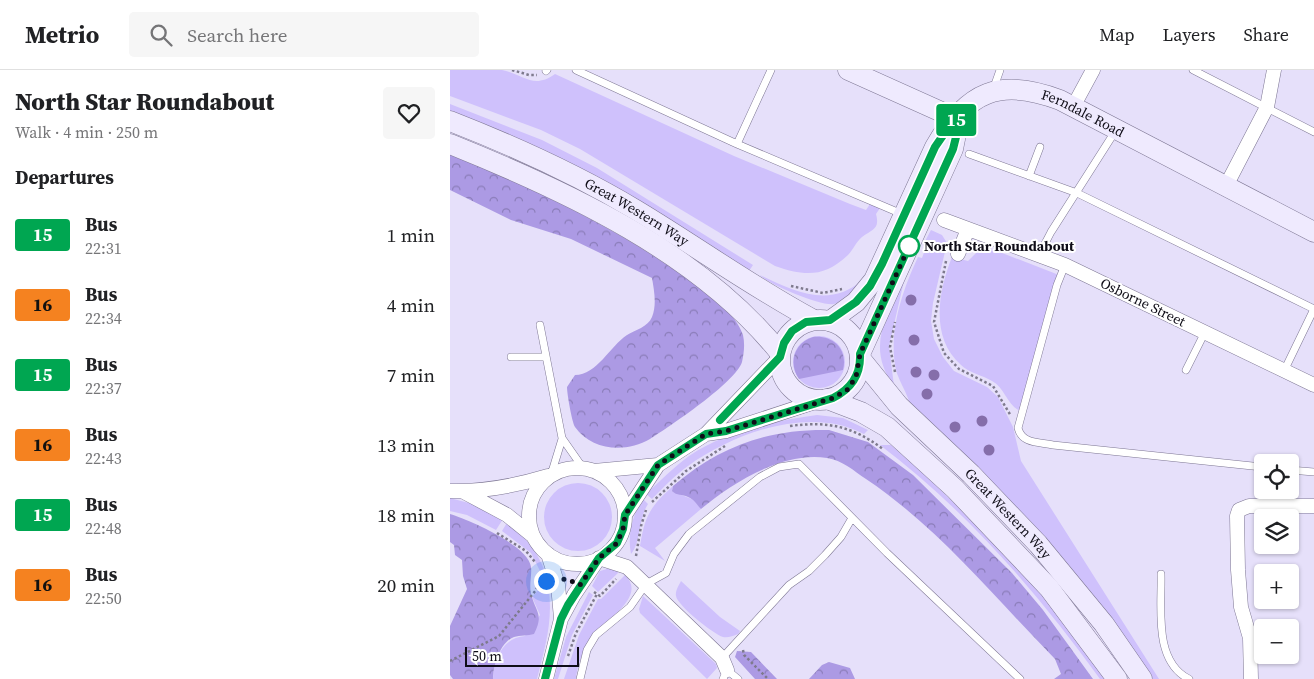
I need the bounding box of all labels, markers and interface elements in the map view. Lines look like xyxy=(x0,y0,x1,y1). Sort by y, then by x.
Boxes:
search box xyxy=(129,12,479,57)
text: Metrio xyxy=(25,18,99,51)
icon: search xyxy=(147,21,175,49)
text: Search here xyxy=(187,22,287,48)
text: Map xyxy=(1099,22,1134,47)
text: Layers xyxy=(1162,22,1215,47)
text: Share xyxy=(1243,22,1289,47)
street label: Ferndale Road xyxy=(1039,84,1128,142)
text: North Star Roundabout xyxy=(15,85,274,118)
button: heart xyxy=(383,87,435,139)
line badge: 15 xyxy=(934,104,978,136)
text: 15 xyxy=(946,107,966,132)
text: Walk · 4 min · 250 m xyxy=(15,121,158,143)
text: Departures xyxy=(15,164,114,190)
street label: Great Western Way xyxy=(581,173,694,251)
text: Bus xyxy=(85,211,117,237)
text: 15 xyxy=(33,222,52,247)
text: 1 min xyxy=(387,222,435,248)
marker: North Star Roundabout xyxy=(898,235,920,257)
place label: North Star Roundabout xyxy=(924,236,1075,256)
text: 22:31 xyxy=(85,237,122,259)
street label: Osborne Street xyxy=(1097,273,1189,331)
text: Bus xyxy=(85,281,117,307)
text: 16 xyxy=(33,292,52,317)
text: 4 min xyxy=(387,292,435,318)
text: 22:34 xyxy=(85,307,122,329)
text: Bus xyxy=(85,351,117,377)
text: 15 xyxy=(33,362,52,387)
text: 7 min xyxy=(387,362,435,388)
text: 22:37 xyxy=(85,377,122,399)
text: Bus xyxy=(85,421,117,447)
text: 16 xyxy=(33,432,52,457)
text: 13 min xyxy=(377,432,435,458)
text: 22:43 xyxy=(85,447,122,469)
map controls xyxy=(1254,454,1299,664)
button: locate xyxy=(1254,454,1299,499)
street label: Great Western Way xyxy=(960,463,1057,564)
text: Bus xyxy=(85,491,117,517)
text: 15 xyxy=(33,502,52,527)
text: 18 min xyxy=(377,502,435,528)
button: layers xyxy=(1254,509,1299,554)
text: 22:48 xyxy=(85,517,122,539)
text: Bus xyxy=(85,561,117,587)
button: + xyxy=(1254,564,1299,609)
your location xyxy=(534,569,559,594)
text: 16 xyxy=(33,572,52,597)
text: 20 min xyxy=(377,572,435,598)
text: 22:50 xyxy=(85,587,122,609)
button: − xyxy=(1254,619,1299,664)
scale bar xyxy=(465,644,579,667)
text: 50 m xyxy=(472,646,502,666)

